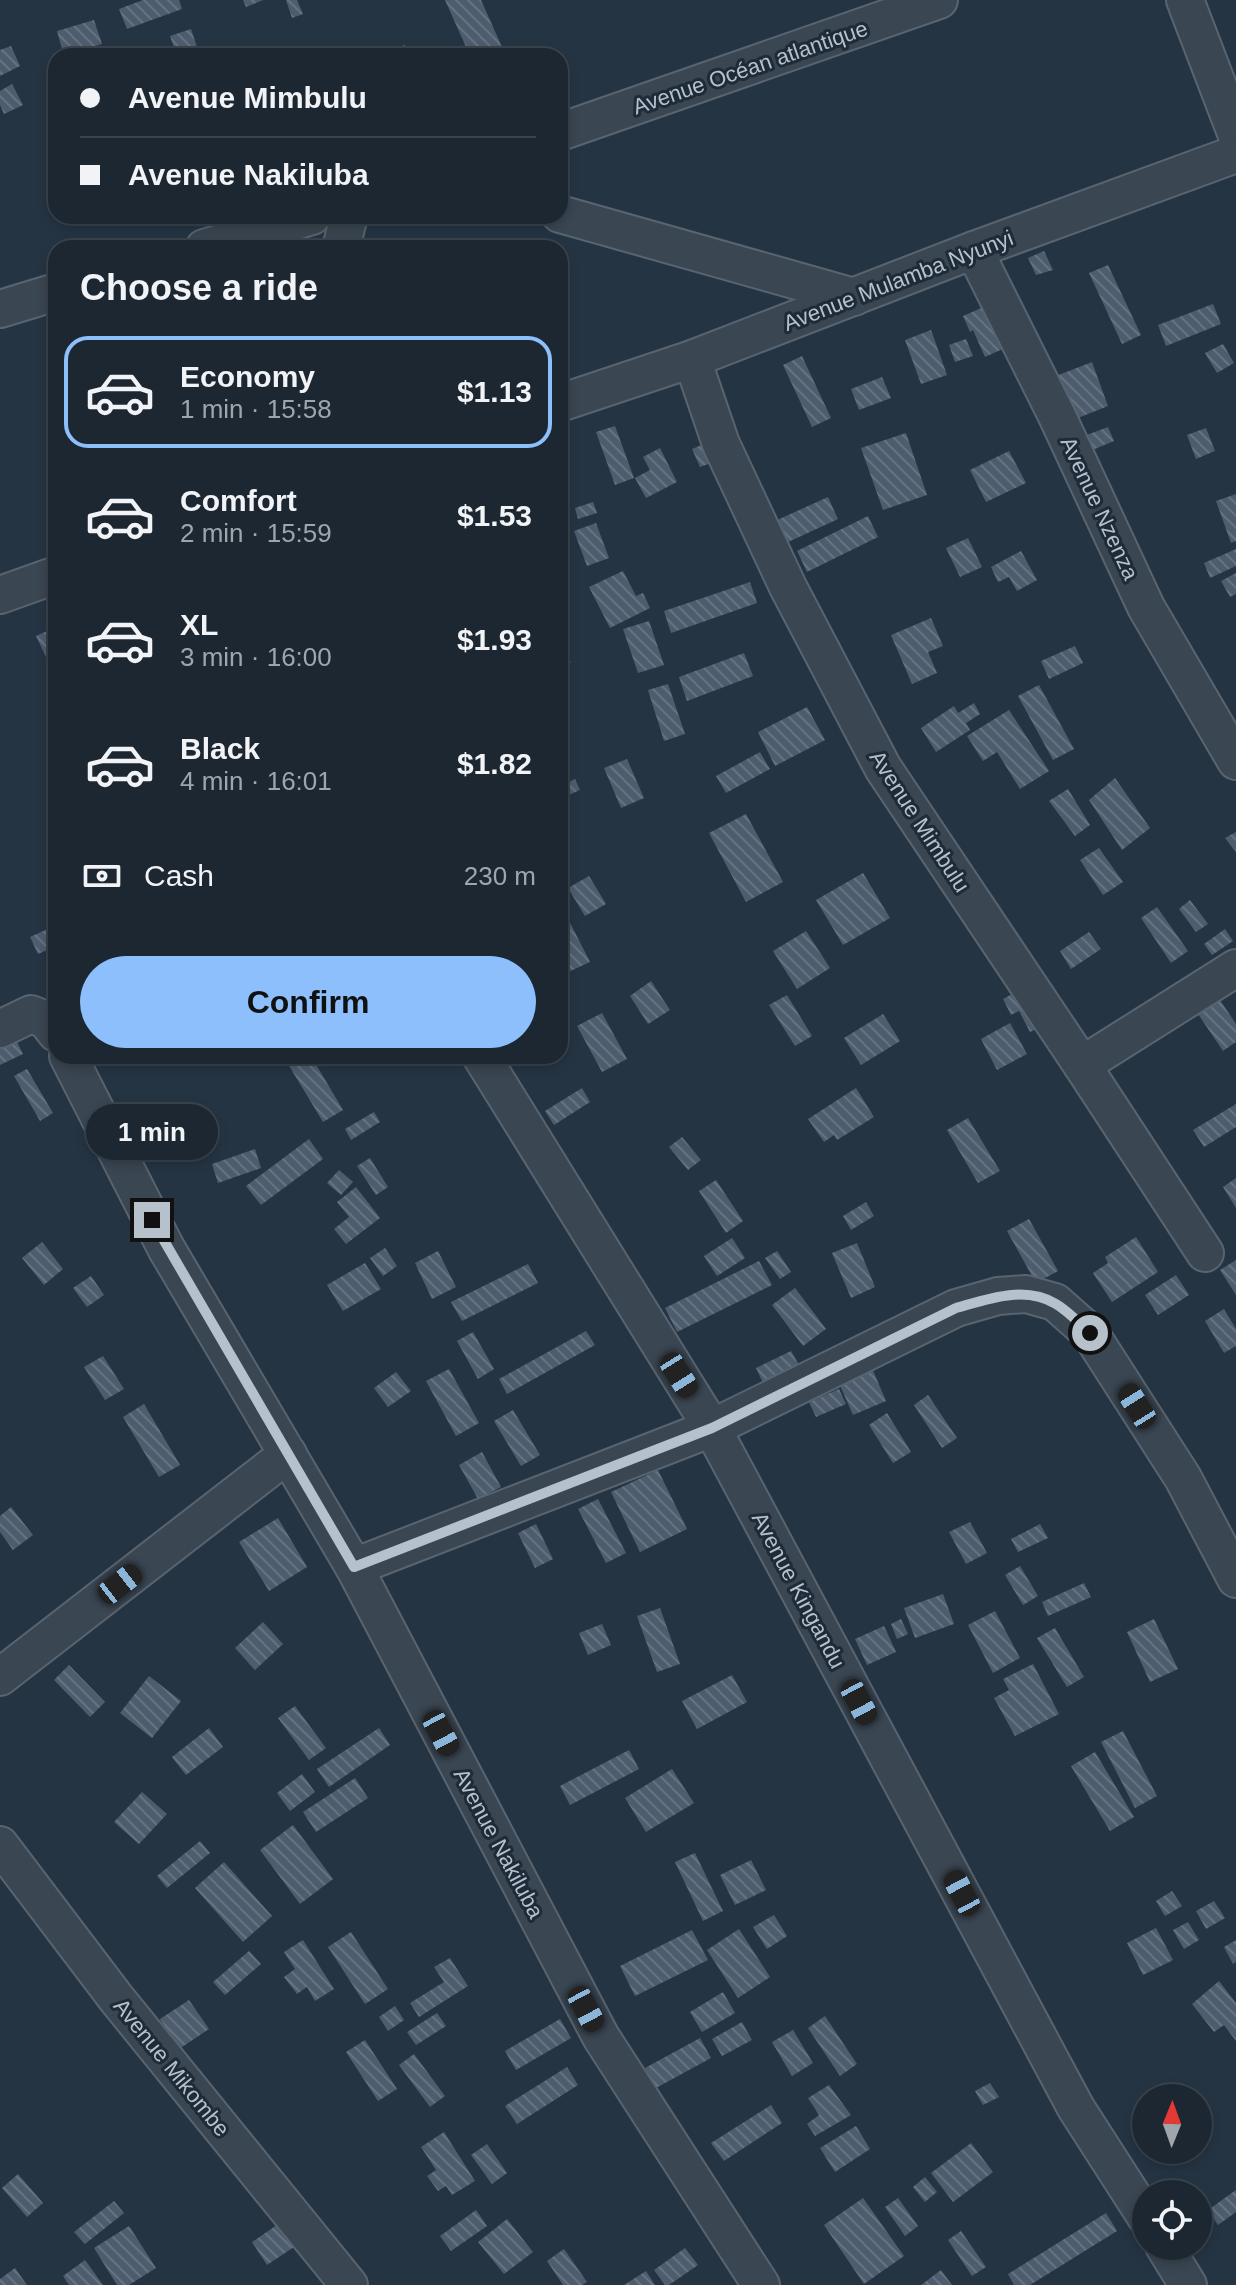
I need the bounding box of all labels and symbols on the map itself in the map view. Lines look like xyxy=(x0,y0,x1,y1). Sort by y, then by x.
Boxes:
street label: Avenue Océan atlantique xyxy=(629,15,871,119)
street label: Avenue Mulamba Nyunyi xyxy=(780,225,1017,336)
street label: Avenue Nzenza xyxy=(1055,433,1144,584)
street label: Avenue Mimbulu xyxy=(865,746,975,897)
callout: 1 min xyxy=(86,1104,218,1160)
route end xyxy=(134,1202,170,1238)
route start xyxy=(1072,1315,1108,1351)
car xyxy=(656,1348,702,1402)
car xyxy=(1114,1379,1160,1433)
street label: Avenue Kingandu xyxy=(747,1508,850,1673)
car xyxy=(94,1560,146,1608)
car xyxy=(837,1675,881,1729)
car xyxy=(419,1706,463,1760)
street label: Avenue Nakiluba xyxy=(449,1764,549,1923)
car xyxy=(940,1866,984,1920)
car xyxy=(564,1982,608,2036)
street label: Avenue Mikombe xyxy=(109,1994,235,2141)
north arrow xyxy=(1132,2084,1212,2164)

